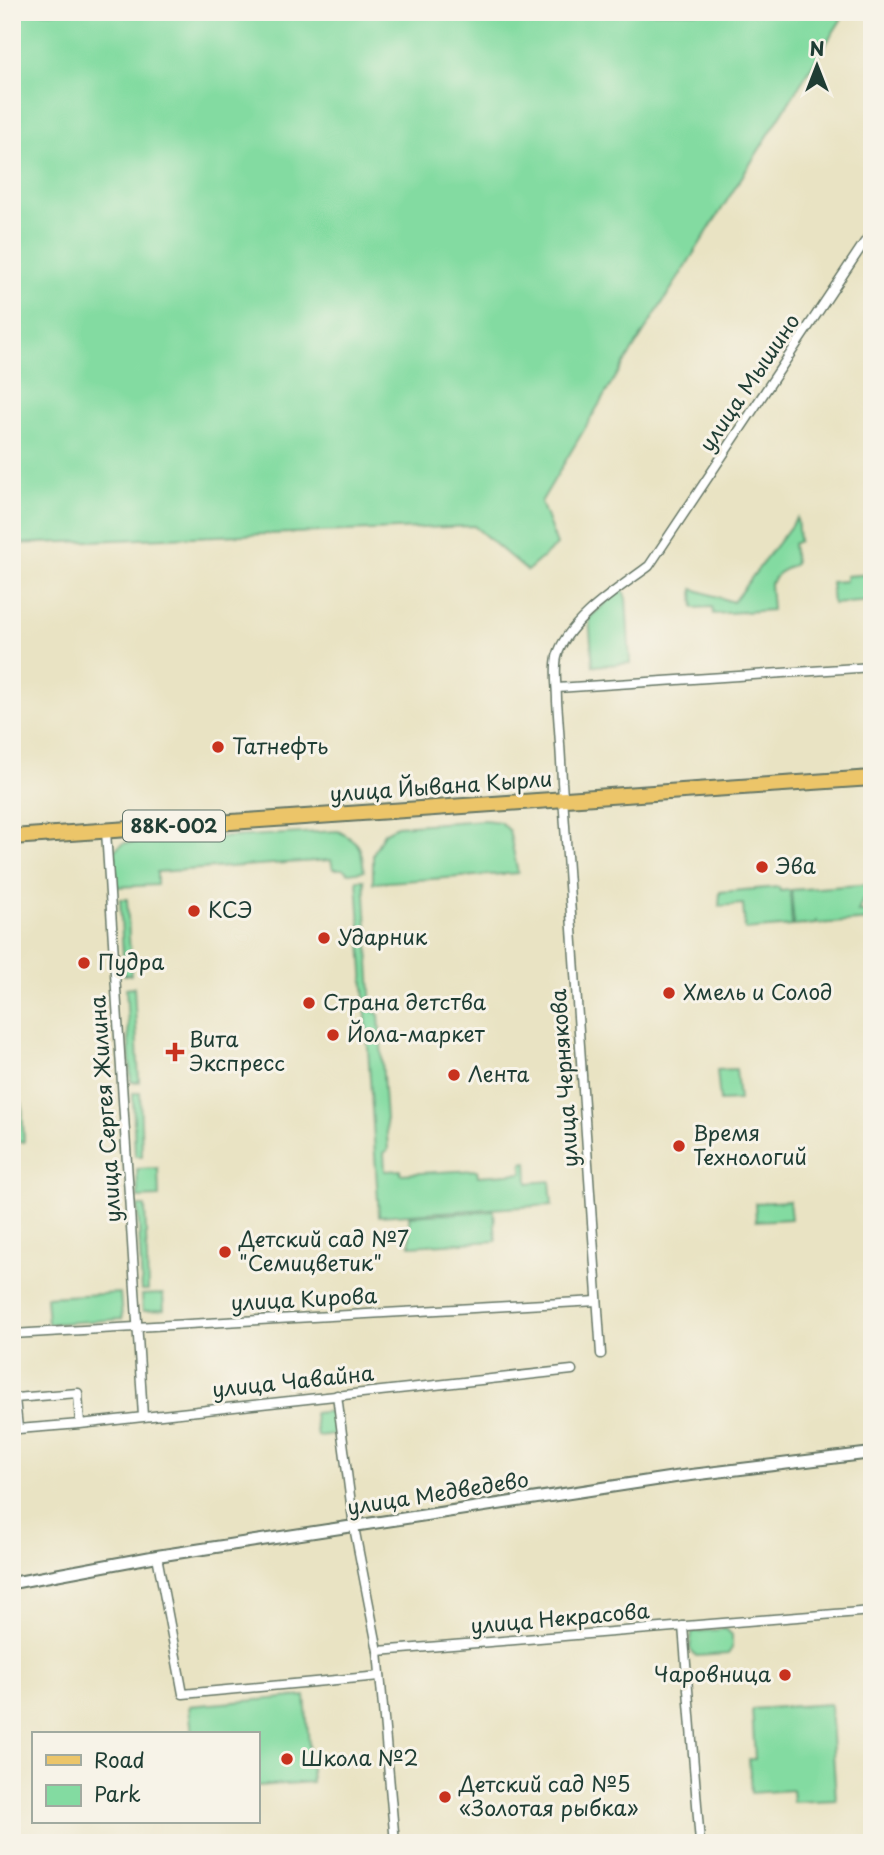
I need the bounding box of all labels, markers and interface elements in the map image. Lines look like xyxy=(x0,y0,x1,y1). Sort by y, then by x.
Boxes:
north arrow xyxy=(782,32,852,102)
text: N xyxy=(809,34,825,62)
street label: улица Мышино xyxy=(690,306,807,457)
place label: Татнефть xyxy=(232,729,328,761)
marker: Татнефть xyxy=(210,739,226,755)
street label: улица Йывана Кырли xyxy=(329,761,553,809)
road number: 88К-002 xyxy=(123,810,225,842)
place label: Эва xyxy=(775,849,816,881)
marker: Эва xyxy=(754,859,770,875)
place label: КСЭ xyxy=(208,893,253,925)
marker: КСЭ xyxy=(186,903,202,919)
place label: Ударник xyxy=(338,920,428,952)
marker: Ударник xyxy=(316,930,332,946)
place label: Пудра xyxy=(98,945,164,977)
marker: Пудра xyxy=(76,955,92,971)
place label: Хмель и Солод xyxy=(683,975,832,1007)
place label: Страна детства xyxy=(323,985,487,1017)
marker: Хмель и Солод xyxy=(661,985,677,1001)
street label: улица Чернякова xyxy=(541,988,585,1168)
street label: улица Сергея Жилина xyxy=(80,994,128,1224)
marker: Страна детства xyxy=(301,995,317,1011)
place label: Йола-маркет xyxy=(347,1017,486,1049)
place label: Вита Экспресс xyxy=(189,1022,285,1078)
marker: Йола-маркет xyxy=(325,1027,341,1043)
marker: Вита Экспресс xyxy=(167,1044,183,1060)
place label: Лента xyxy=(468,1057,530,1089)
marker: Лента xyxy=(446,1067,462,1083)
place label: Время Технологий xyxy=(693,1116,807,1172)
marker: Время Технологий xyxy=(671,1138,687,1154)
place label: Детский сад №7 "Семицветик" xyxy=(238,1222,409,1278)
marker: Детский сад №7 "Семицветик" xyxy=(217,1244,233,1260)
street label: улица Кирова xyxy=(230,1278,378,1318)
street label: улица Чавайна xyxy=(210,1356,375,1404)
street label: улица Медведево xyxy=(345,1462,531,1522)
street label: улица Некрасова xyxy=(469,1593,651,1641)
place label: Чаровница xyxy=(654,1657,772,1689)
marker: Чаровница xyxy=(777,1667,793,1683)
legend xyxy=(32,1732,259,1824)
place label: Школа №2 xyxy=(301,1741,418,1773)
text: Road xyxy=(94,1743,145,1775)
marker: Школа №2 xyxy=(279,1751,295,1767)
place label: Детский сад №5 «Золотая рыбка» xyxy=(458,1767,639,1823)
text: Park xyxy=(94,1777,141,1809)
marker: Детский сад №5 «Золотая рыбка» xyxy=(437,1789,453,1805)

